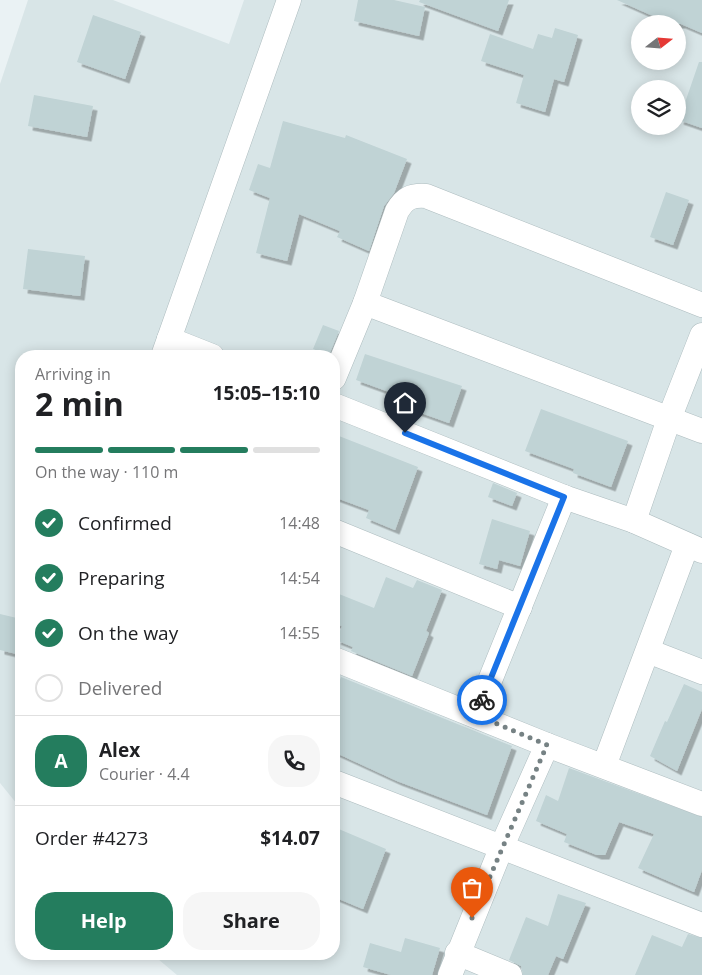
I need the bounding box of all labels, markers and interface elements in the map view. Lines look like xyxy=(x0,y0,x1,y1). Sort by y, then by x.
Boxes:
north arrow xyxy=(631,15,686,70)
map controls xyxy=(631,15,686,135)
button: layers xyxy=(631,80,686,135)
text: Arriving in xyxy=(35,363,111,385)
text: 15:05–15:10 xyxy=(213,380,320,406)
text: 2 min xyxy=(35,382,124,425)
pin xyxy=(384,382,426,433)
icon: home xyxy=(391,389,419,417)
text: On the way · 110 m xyxy=(35,461,178,483)
icon: check xyxy=(35,509,63,537)
text: Confirmed xyxy=(78,510,172,536)
text: 14:48 xyxy=(279,512,320,534)
icon: check xyxy=(35,564,63,592)
text: Preparing xyxy=(78,565,165,591)
text: 14:54 xyxy=(279,567,320,589)
icon: check xyxy=(35,619,63,647)
text: On the way xyxy=(78,620,178,646)
text: 14:55 xyxy=(279,622,320,644)
text: Delivered xyxy=(78,675,162,701)
courier xyxy=(457,675,507,725)
icon: bike xyxy=(468,686,496,714)
button: phone xyxy=(268,735,320,787)
text: Alex xyxy=(99,737,140,763)
text: A xyxy=(54,748,68,774)
text: Courier · 4.4 xyxy=(99,763,190,785)
text: Order #4273 xyxy=(35,825,148,851)
text: $14.07 xyxy=(260,825,320,851)
pin xyxy=(451,867,493,918)
icon: bag xyxy=(458,874,486,902)
button: Help xyxy=(35,892,173,950)
button: Share xyxy=(183,892,320,950)

